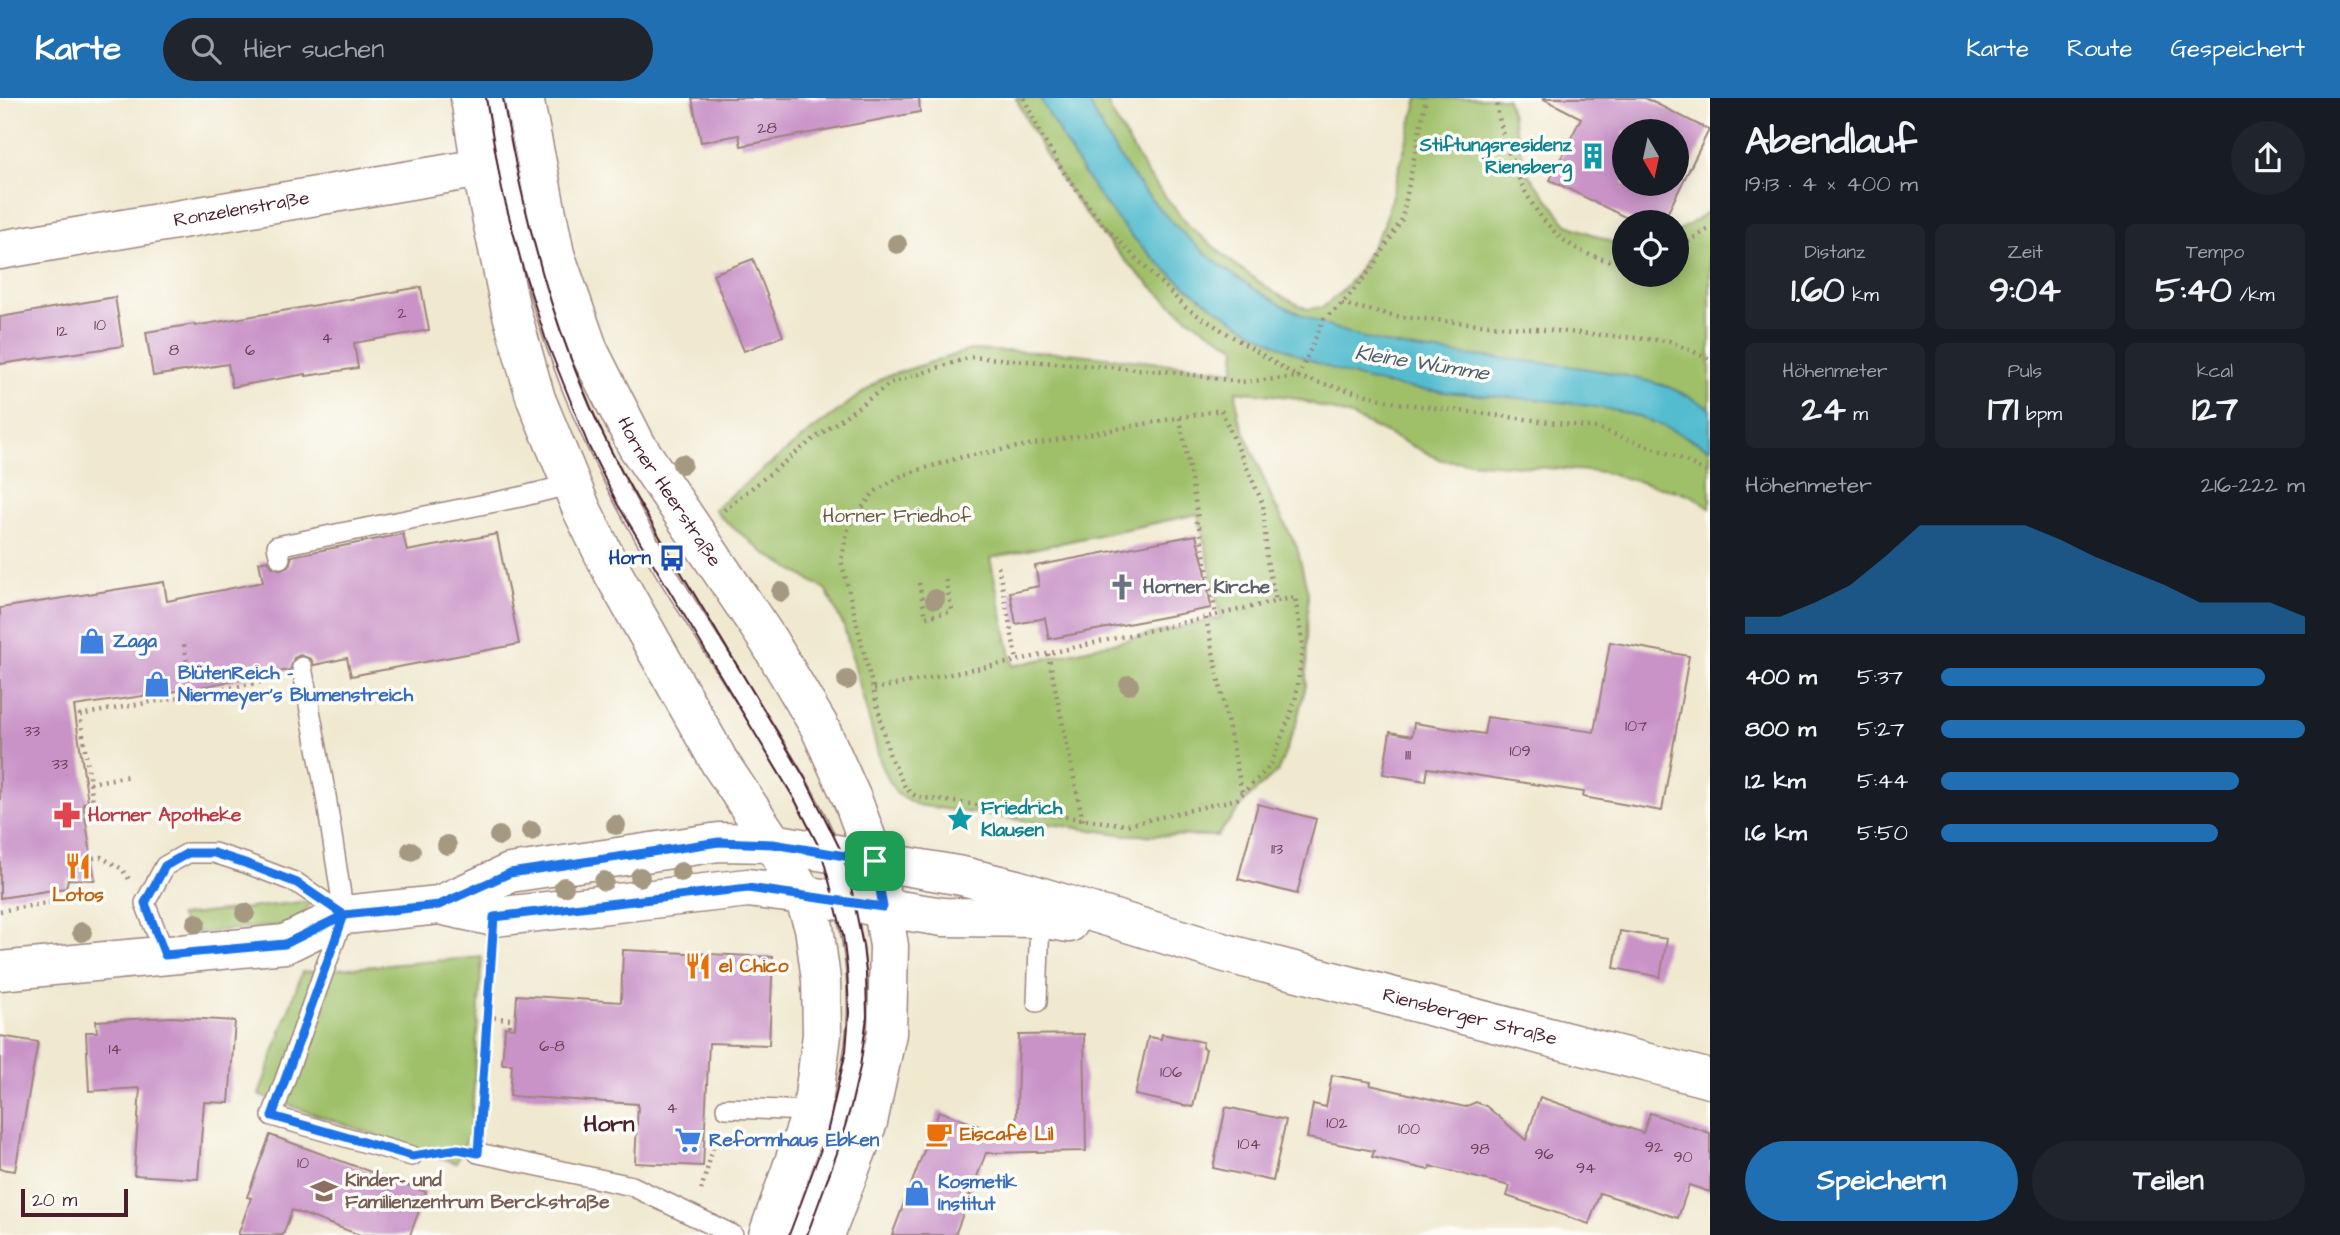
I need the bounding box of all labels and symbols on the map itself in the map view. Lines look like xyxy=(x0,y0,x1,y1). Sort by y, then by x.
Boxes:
house number: 28 xyxy=(757,117,777,139)
north arrow xyxy=(1612,119,1689,196)
place label: Stiftungsresidenz Riensberg xyxy=(1419,132,1573,182)
building icon: Stiftungsresidenz Riensberg xyxy=(1578,141,1608,171)
street label: Ronzelenstraße xyxy=(172,184,312,234)
house number: 2 xyxy=(397,302,407,324)
house number: 10 xyxy=(94,314,106,336)
house number: 12 xyxy=(56,320,68,342)
house number: 4 xyxy=(322,327,333,349)
water label: Kleine Wümme xyxy=(1353,338,1493,388)
house number: 8 xyxy=(169,339,179,361)
house number: 6 xyxy=(245,339,255,361)
street label: Horner Heerstraße xyxy=(613,412,727,570)
park label: Horner Friedhof xyxy=(823,503,972,530)
bus stop icon: Horn xyxy=(657,543,687,573)
place label: Horn xyxy=(609,547,651,569)
church icon: Horner Kirche xyxy=(1107,572,1137,602)
place label: Horner Kirche xyxy=(1143,574,1271,601)
shop icon: Zaga xyxy=(77,626,107,656)
place label: Zaga xyxy=(113,628,157,656)
place label: BlütenReich - Niermeyer's Blumenstreich xyxy=(178,660,414,710)
shop icon: BlütenReich - Niermeyer's Blumenstreich xyxy=(142,669,172,699)
house number: 107 xyxy=(1625,715,1647,737)
house number: 33 xyxy=(24,720,40,742)
house number: 109 xyxy=(1509,740,1531,762)
house number: 111 xyxy=(1405,744,1411,766)
house number: 33 xyxy=(52,753,68,775)
place label: Friedrich Klausen xyxy=(981,795,1063,844)
pharmacy icon: Horner Apotheke xyxy=(52,800,82,830)
place label: Horner Apotheke xyxy=(88,802,242,829)
place icon: Friedrich Klausen xyxy=(945,804,975,834)
pin xyxy=(845,831,905,891)
house number: 113 xyxy=(1271,838,1283,860)
restaurant icon: Lotos xyxy=(63,851,93,881)
place label: Lotos xyxy=(52,882,104,909)
restaurant icon: el Chico xyxy=(683,951,713,981)
place label: el Chico xyxy=(719,953,789,980)
street label: Riensberger Straße xyxy=(1380,981,1560,1052)
house number: 6-8 xyxy=(539,1035,565,1057)
house number: 14 xyxy=(109,1038,122,1060)
house number: 106 xyxy=(1160,1061,1182,1083)
house number: 4 xyxy=(667,1097,678,1119)
district label: Horn xyxy=(583,1108,635,1140)
house number: 102 xyxy=(1326,1112,1348,1134)
house number: 100 xyxy=(1398,1118,1420,1140)
cafe icon: Eiscafé Lil xyxy=(924,1119,954,1149)
place label: Eiscafé Lil xyxy=(960,1121,1054,1148)
supermarket icon: Reformhaus Ebken xyxy=(673,1125,703,1155)
place label: Reformhaus Ebken xyxy=(709,1127,880,1154)
house number: 104 xyxy=(1237,1133,1261,1155)
house number: 92 xyxy=(1645,1136,1663,1158)
house number: 98 xyxy=(1470,1138,1490,1160)
house number: 96 xyxy=(1534,1143,1554,1165)
house number: 90 xyxy=(1673,1146,1693,1168)
house number: 10 xyxy=(297,1152,309,1174)
house number: 94 xyxy=(1576,1157,1596,1179)
place label: Kinder- und Familienzentrum Berckstraße xyxy=(345,1167,610,1216)
place label: Kosmetik Institut xyxy=(938,1169,1017,1218)
school or university icon: Kinder- und Familienzentrum Berckstraße xyxy=(309,1176,339,1206)
shop icon: Kosmetik Institut xyxy=(902,1178,932,1208)
scale bar xyxy=(21,1186,128,1218)

